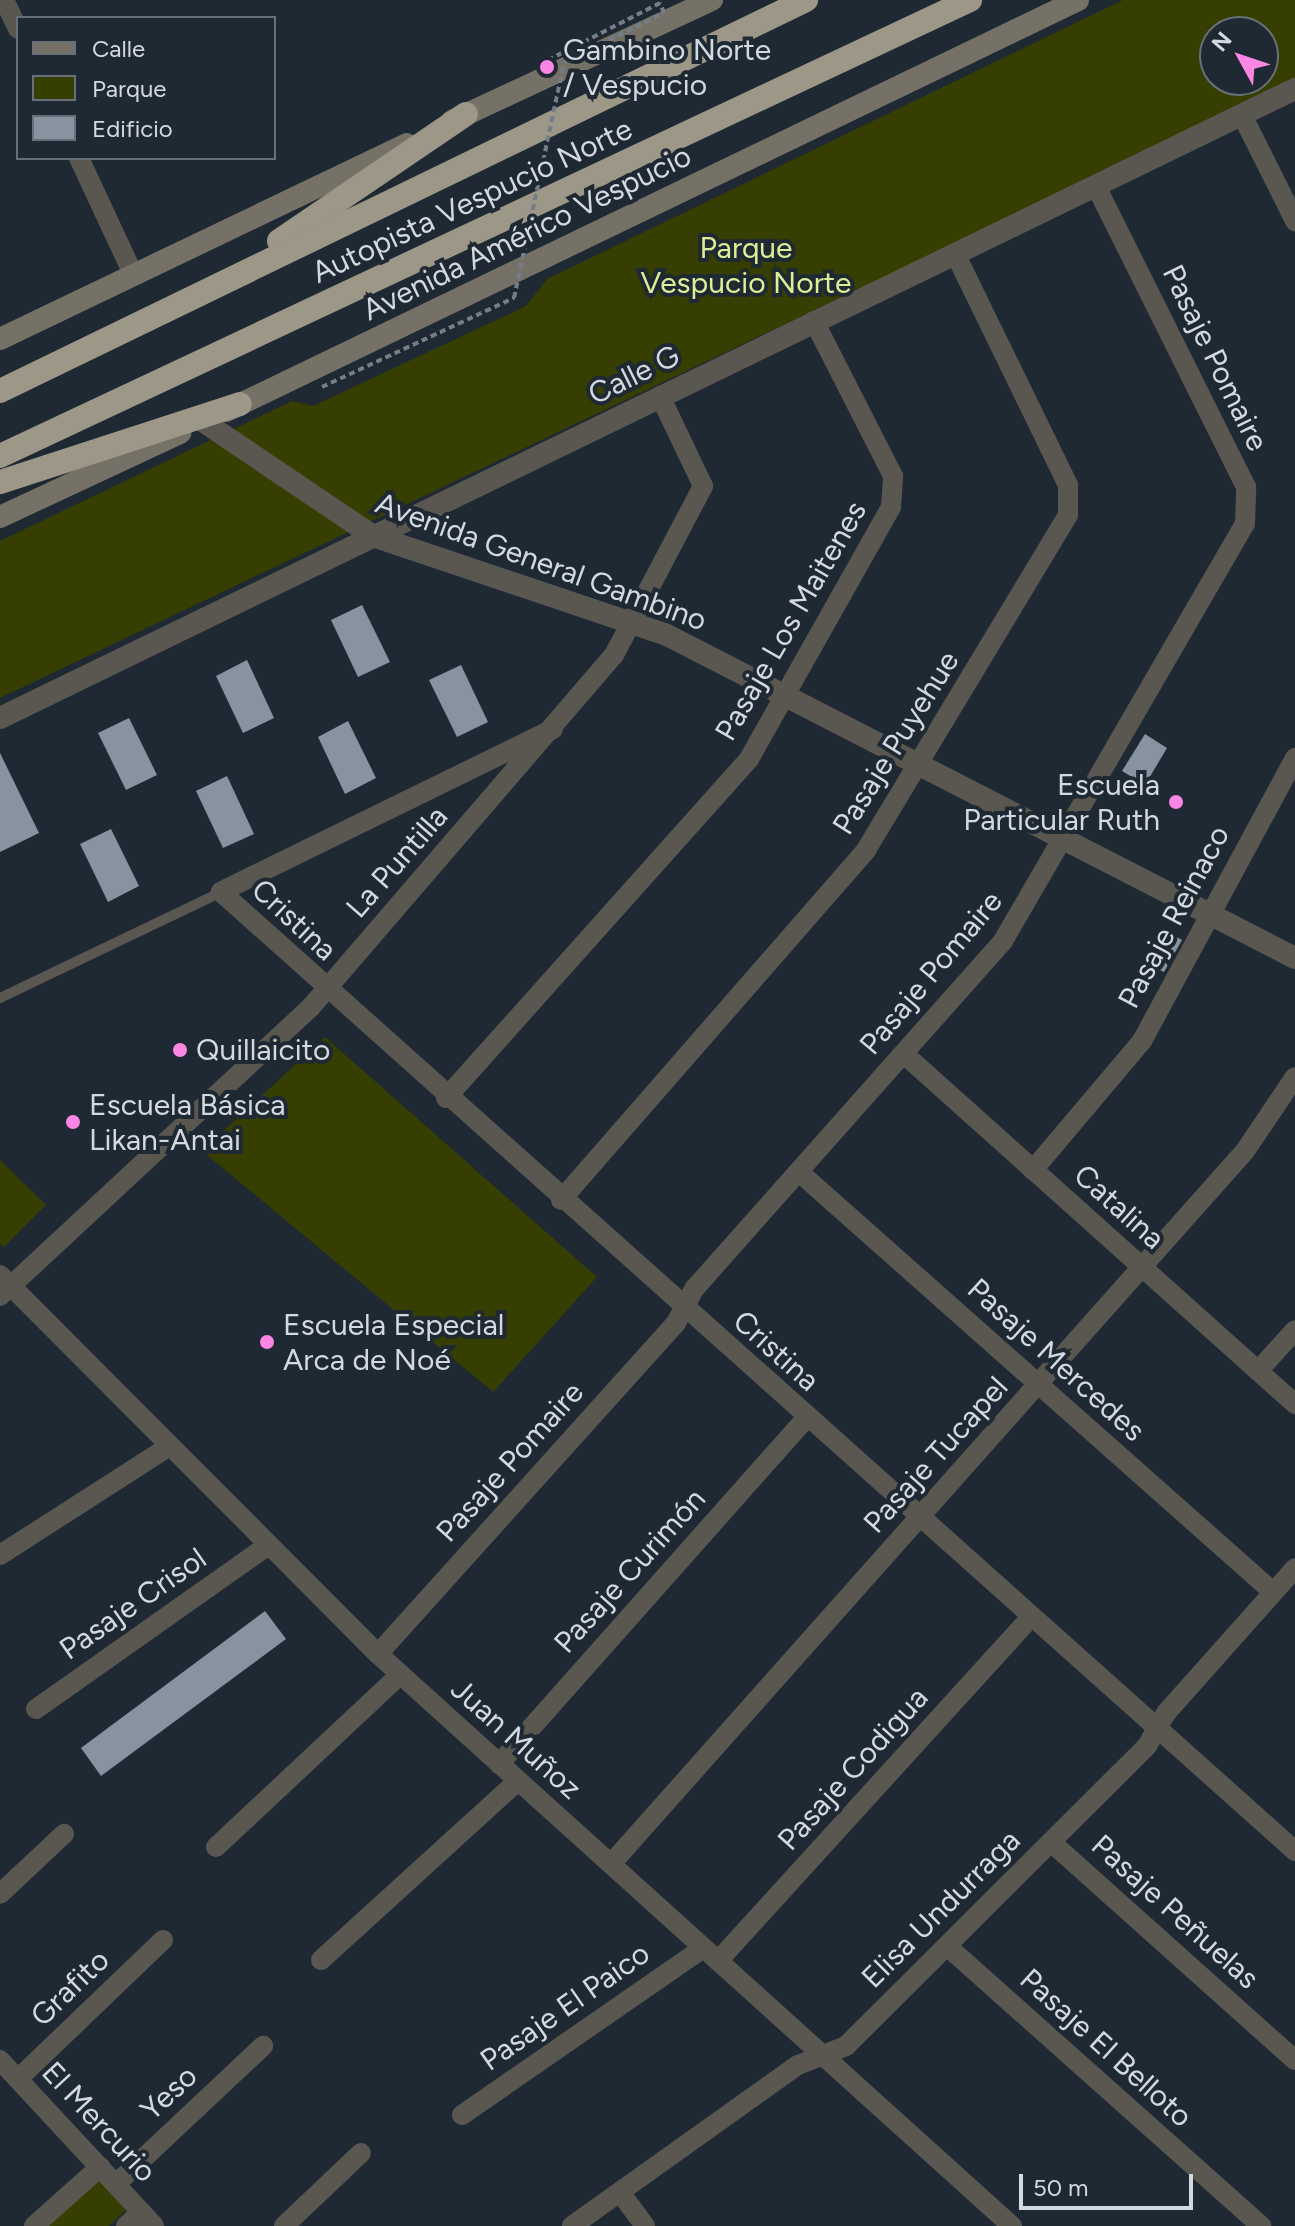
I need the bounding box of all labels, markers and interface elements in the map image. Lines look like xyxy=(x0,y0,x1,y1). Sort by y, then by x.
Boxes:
legend xyxy=(16,16,276,160)
north arrow xyxy=(1199,16,1279,96)
text: N xyxy=(1206,26,1238,57)
place label: Gambino Norte / Vespucio xyxy=(563,32,771,102)
text: Calle xyxy=(92,34,145,63)
marker: Gambino Norte / Vespucio xyxy=(538,58,556,76)
text: Parque xyxy=(92,74,166,103)
street label: Autopista Vespucio Norte xyxy=(306,111,638,291)
text: Edificio xyxy=(92,114,173,143)
street label: Avenida Américo Vespucio xyxy=(357,138,697,328)
park label: Parque Vespucio Norte xyxy=(641,230,851,300)
street label: Pasaje Pomaire xyxy=(1154,259,1276,457)
street label: Calle G xyxy=(583,338,685,412)
street label: Avenida General Gambino xyxy=(371,485,711,639)
street label: Pasaje Los Maitenes xyxy=(708,495,874,747)
street label: Pasaje Puyehue xyxy=(825,645,967,841)
place label: Escuela Particular Ruth xyxy=(963,767,1160,838)
marker: Escuela Particular Ruth xyxy=(1167,793,1185,811)
street label: La Puntilla xyxy=(339,799,455,925)
street label: Pasaje Reinaco xyxy=(1111,820,1237,1014)
street label: Cristina xyxy=(244,872,344,968)
street label: Pasaje Pomaire xyxy=(852,884,1010,1062)
place label: Quillaicito xyxy=(196,1032,330,1068)
marker: Quillaicito xyxy=(171,1041,189,1059)
place label: Escuela Básica Likan-Antai xyxy=(89,1087,285,1158)
marker: Escuela Básica Likan-Antai xyxy=(64,1113,82,1131)
street label: Catalina xyxy=(1066,1157,1172,1257)
street label: Pasaje Mercedes xyxy=(960,1271,1152,1449)
street label: Cristina xyxy=(726,1303,826,1399)
place label: Escuela Especial Arca de Noé xyxy=(283,1307,504,1378)
marker: Escuela Especial Arca de Noé xyxy=(258,1333,276,1351)
street label: Pasaje Tucapel xyxy=(856,1370,1016,1540)
street label: Pasaje Pomaire xyxy=(429,1375,591,1549)
street label: Pasaje Curimón xyxy=(547,1481,713,1661)
street label: Pasaje Crisol xyxy=(53,1540,213,1668)
street label: Juan Muñoz xyxy=(444,1671,588,1807)
street label: Pasaje Codigua xyxy=(770,1680,936,1858)
street label: Elisa Undurraga xyxy=(854,1822,1028,1996)
street label: Pasaje Peñuelas xyxy=(1084,1827,1266,1997)
street label: Pasaje El Paico xyxy=(473,1935,657,2079)
street label: Grafito xyxy=(23,1942,117,2034)
street label: Pasaje El Belloto xyxy=(1012,1961,1200,2135)
street label: El Mercurio xyxy=(34,2054,164,2190)
street label: Yeso xyxy=(133,2058,205,2128)
scale bar xyxy=(1023,2158,1197,2208)
text: 50 m xyxy=(1033,2173,1089,2202)

